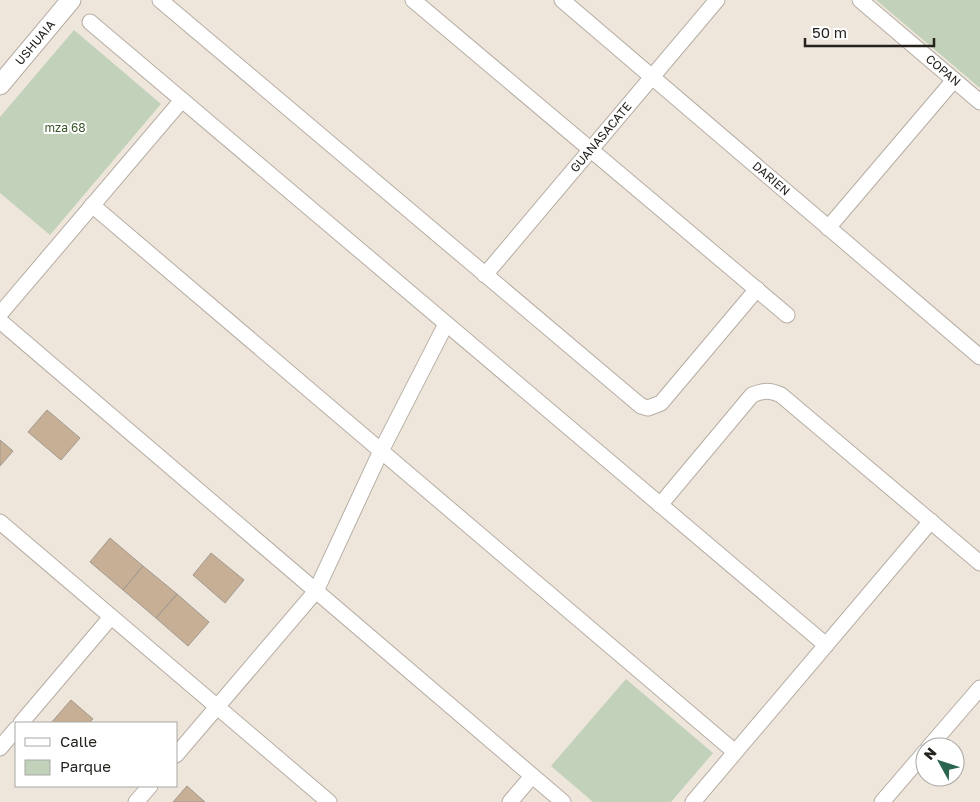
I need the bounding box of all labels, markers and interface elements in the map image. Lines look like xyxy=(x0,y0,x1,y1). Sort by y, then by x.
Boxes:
scale bar xyxy=(805,15,934,47)
street label: USHUAIA xyxy=(12,17,58,68)
text: 50 m xyxy=(812,23,847,41)
street label: COPAN xyxy=(923,51,964,89)
street label: GUANASACATE xyxy=(567,99,635,175)
park label: mza 68 xyxy=(44,120,86,135)
street label: DARIEN xyxy=(750,158,793,198)
legend xyxy=(15,722,178,787)
text: Calle xyxy=(60,732,97,750)
north arrow xyxy=(915,737,965,787)
text: N xyxy=(920,744,940,763)
text: Parque xyxy=(60,757,111,775)

